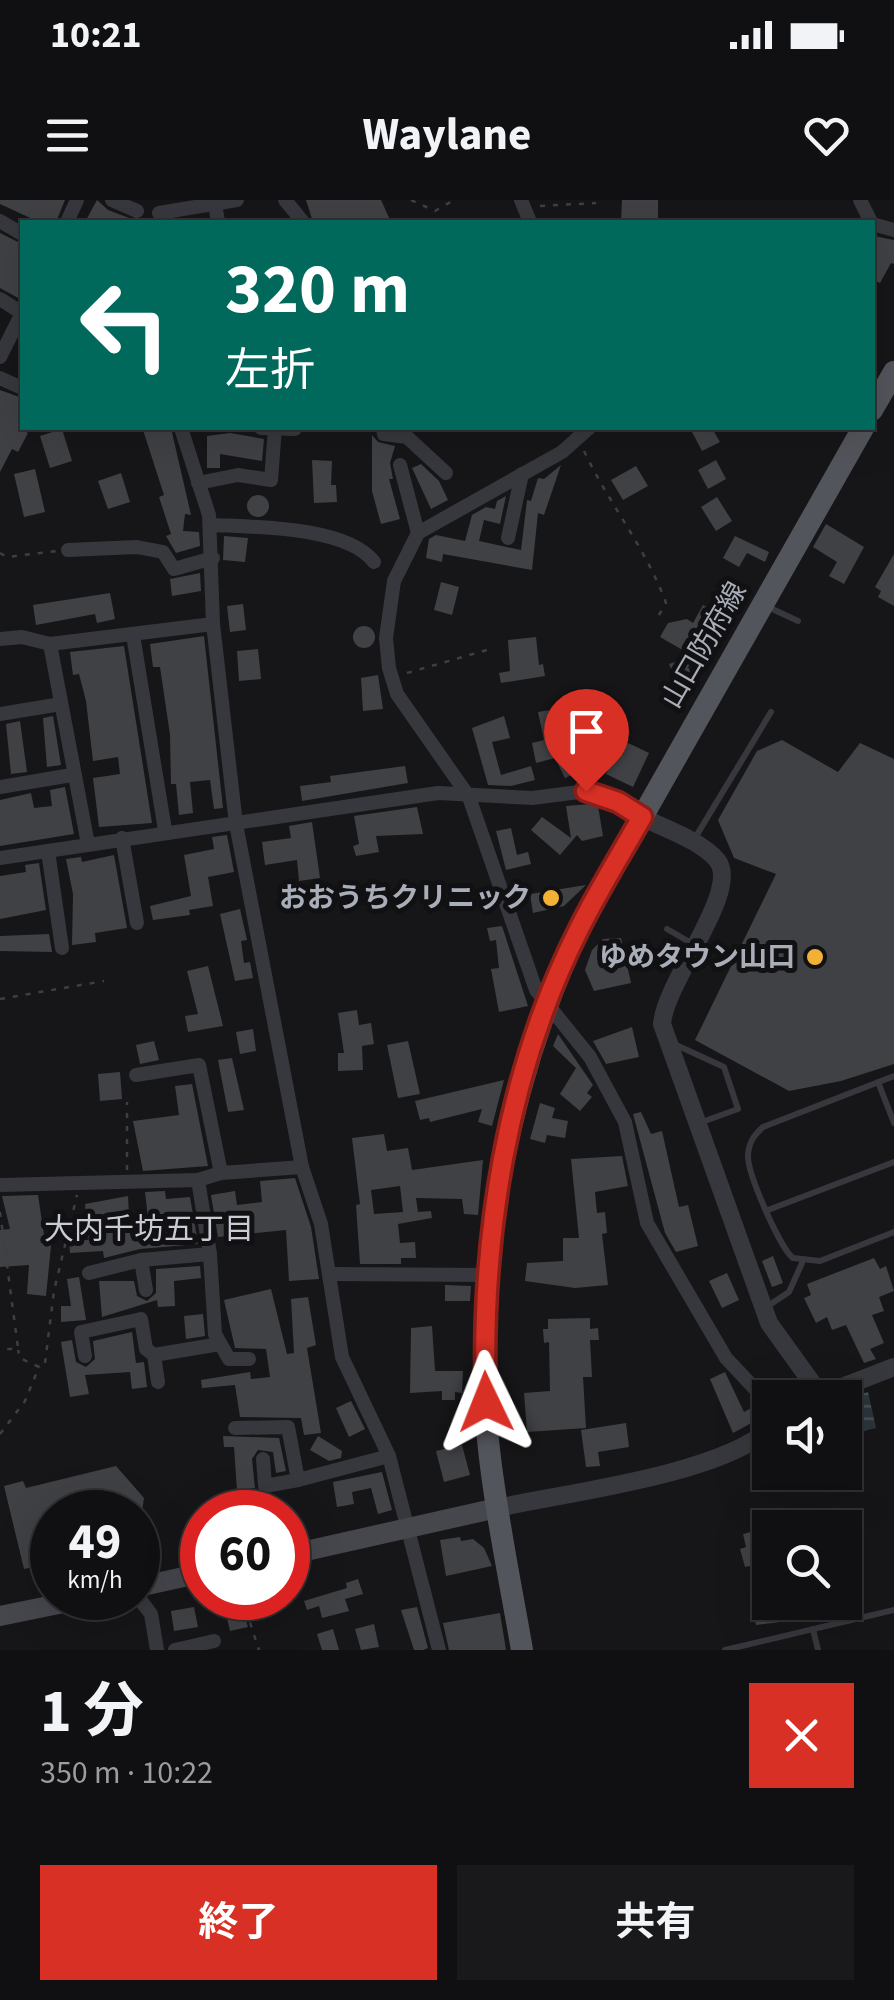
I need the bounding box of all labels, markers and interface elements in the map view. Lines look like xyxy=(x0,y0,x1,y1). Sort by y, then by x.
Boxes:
text: 10:21 xyxy=(50,8,142,62)
text: Waylane xyxy=(363,103,531,167)
icon: menu xyxy=(40,108,95,163)
icon: heart xyxy=(799,108,854,163)
text: 320 m xyxy=(225,240,410,340)
icon: left xyxy=(60,260,190,390)
text: 左折 xyxy=(225,339,315,403)
street label: 山口防府線 xyxy=(652,574,756,716)
pin xyxy=(544,689,629,792)
icon: arrive xyxy=(559,704,614,759)
place label: おおうちクリニック xyxy=(279,878,531,918)
marker: おおうちクリニック xyxy=(540,887,562,909)
place label: ゆめタウン山口 xyxy=(599,937,795,977)
marker: ゆめタウン山口 xyxy=(804,946,826,968)
district label: 大内千坊五丁目 xyxy=(44,1208,254,1251)
position arrow xyxy=(434,1350,538,1454)
map controls xyxy=(752,1380,862,1620)
button: sound xyxy=(752,1380,862,1490)
speed limit sign: 60 xyxy=(180,1490,310,1620)
text: 49 xyxy=(69,1507,121,1578)
button: search xyxy=(752,1510,862,1620)
text: km/h xyxy=(67,1562,123,1598)
text: 1 分 xyxy=(40,1670,144,1755)
button: close xyxy=(749,1683,854,1788)
text: 350 m · 10:22 xyxy=(40,1750,213,1796)
button: 終了 xyxy=(40,1865,437,1980)
button: 共有 xyxy=(457,1865,854,1980)

